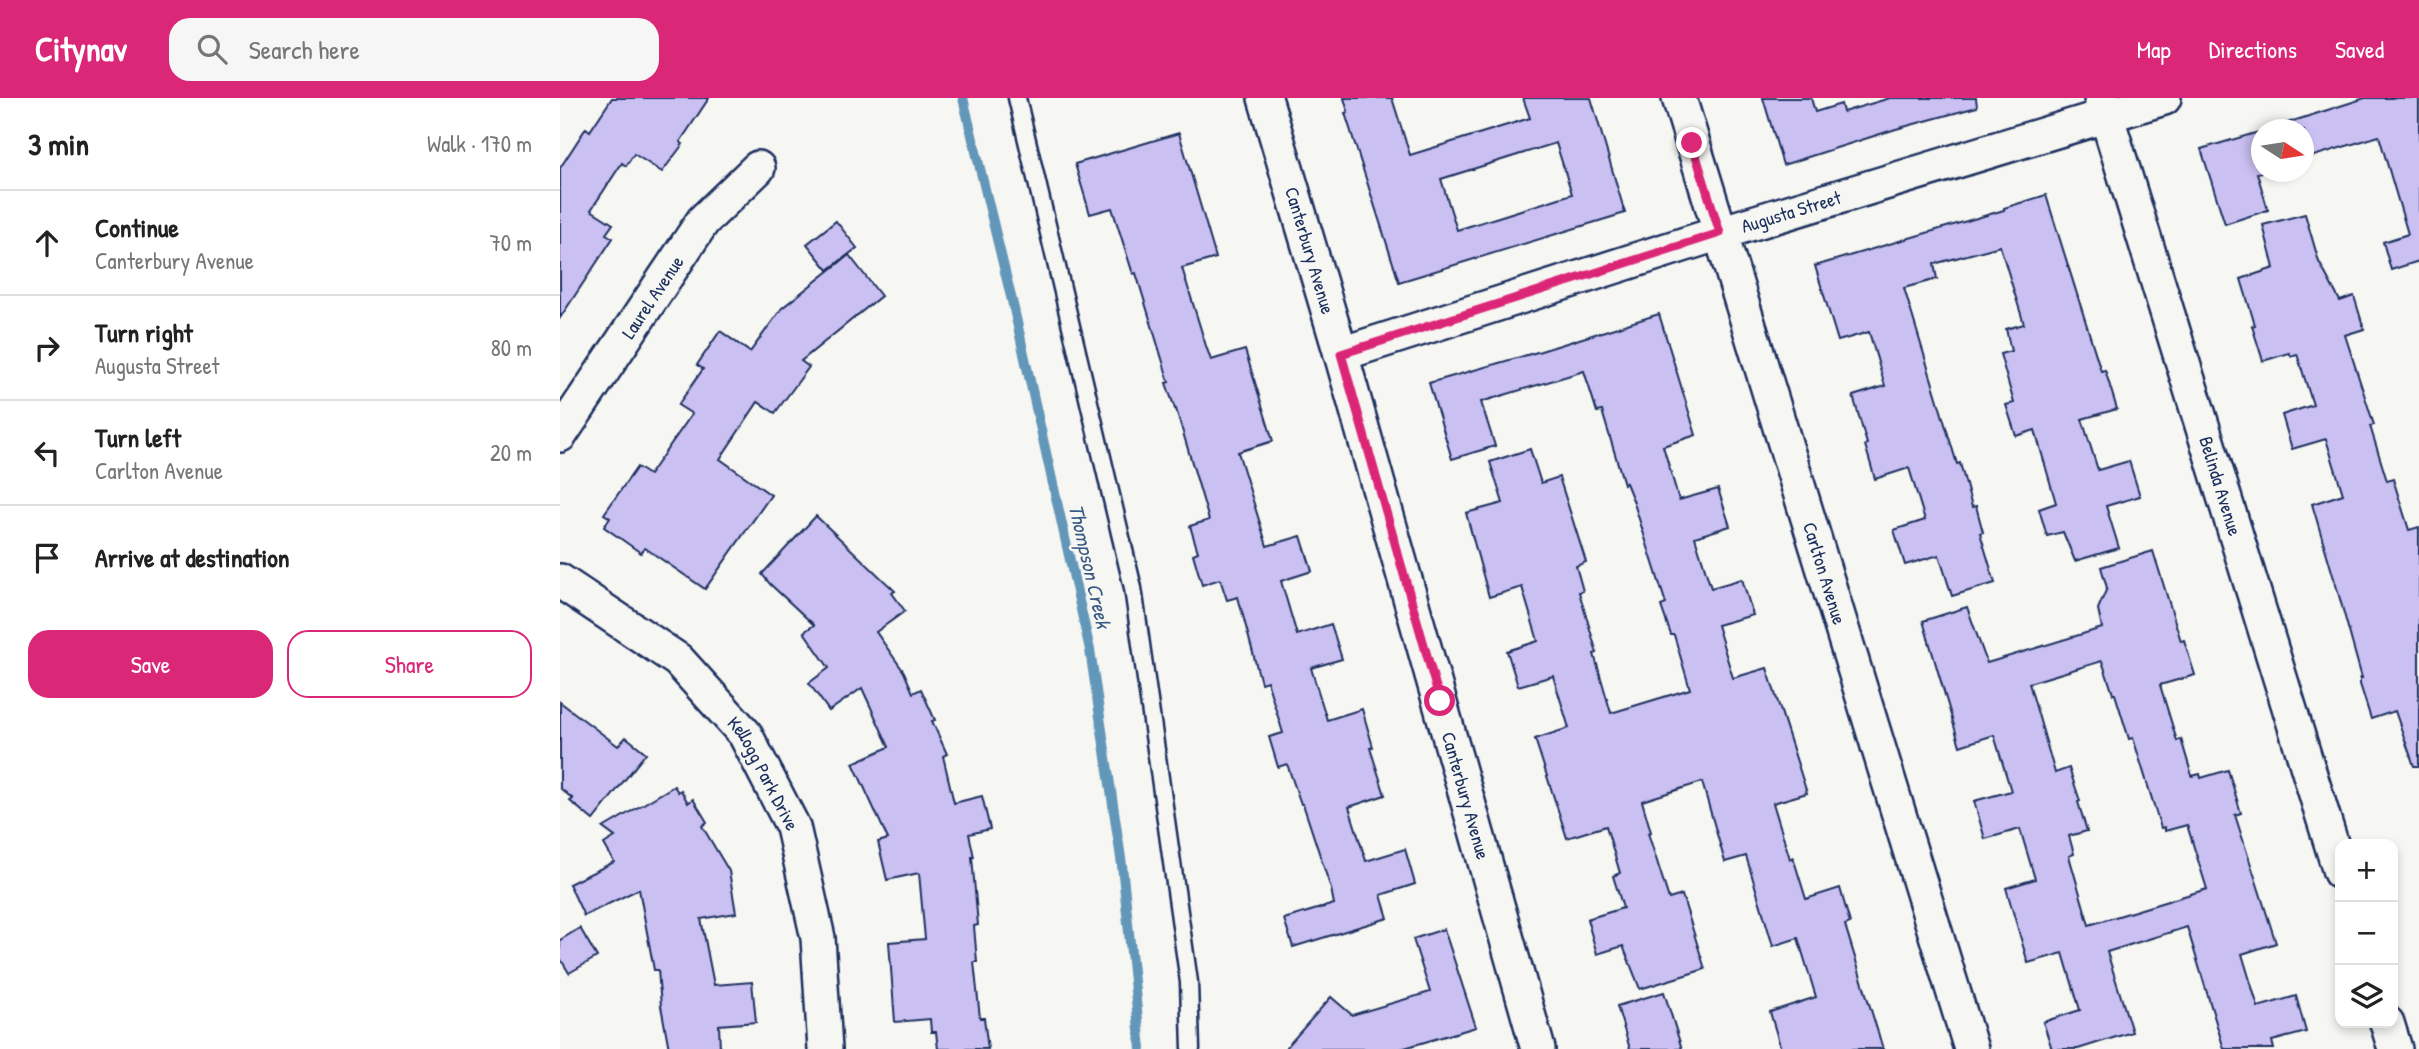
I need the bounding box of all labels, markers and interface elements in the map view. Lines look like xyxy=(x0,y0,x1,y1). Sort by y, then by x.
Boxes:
search box xyxy=(169,18,659,81)
text: Citynav xyxy=(35,27,127,71)
icon: search xyxy=(193,30,231,68)
text: Search here xyxy=(249,32,360,67)
text: Map xyxy=(2137,33,2171,65)
text: Directions xyxy=(2209,33,2297,65)
text: Saved xyxy=(2335,33,2384,65)
north arrow xyxy=(2251,119,2314,182)
text: 3 min xyxy=(28,124,89,164)
route end xyxy=(1676,127,1707,158)
text: Walk · 170 m xyxy=(427,128,532,159)
street label: Canterbury Avenue xyxy=(1279,184,1342,317)
street label: Augusta Street xyxy=(1738,184,1844,239)
text: Continue xyxy=(95,210,179,245)
icon: ahead xyxy=(28,224,66,262)
text: 70 m xyxy=(489,227,532,258)
text: Canterbury Avenue xyxy=(95,245,254,276)
street label: Laurel Avenue xyxy=(615,250,690,344)
text: Turn right xyxy=(95,315,193,350)
icon: right xyxy=(28,329,66,367)
text: 80 m xyxy=(491,332,532,363)
text: Augusta Street xyxy=(95,350,219,381)
text: Turn left xyxy=(95,420,181,455)
street label: Belinda Avenue xyxy=(2193,433,2248,539)
icon: left xyxy=(28,434,66,472)
text: 20 m xyxy=(490,437,532,468)
text: Carlton Avenue xyxy=(95,455,223,486)
water label: Thompson Creek xyxy=(1062,501,1119,633)
street label: Carlton Avenue xyxy=(1797,519,1853,628)
icon: arrive xyxy=(28,539,66,577)
text: Arrive at destination xyxy=(95,540,290,575)
button: Save xyxy=(28,630,273,698)
button: Share xyxy=(287,630,532,698)
route start xyxy=(1424,685,1455,716)
street label: Kellogg Park Drive xyxy=(722,710,806,835)
street label: Canterbury Avenue xyxy=(1436,729,1497,863)
map controls xyxy=(2335,839,2398,1028)
button: + xyxy=(2335,839,2398,902)
button: − xyxy=(2335,902,2398,965)
button: layers xyxy=(2335,965,2398,1028)

